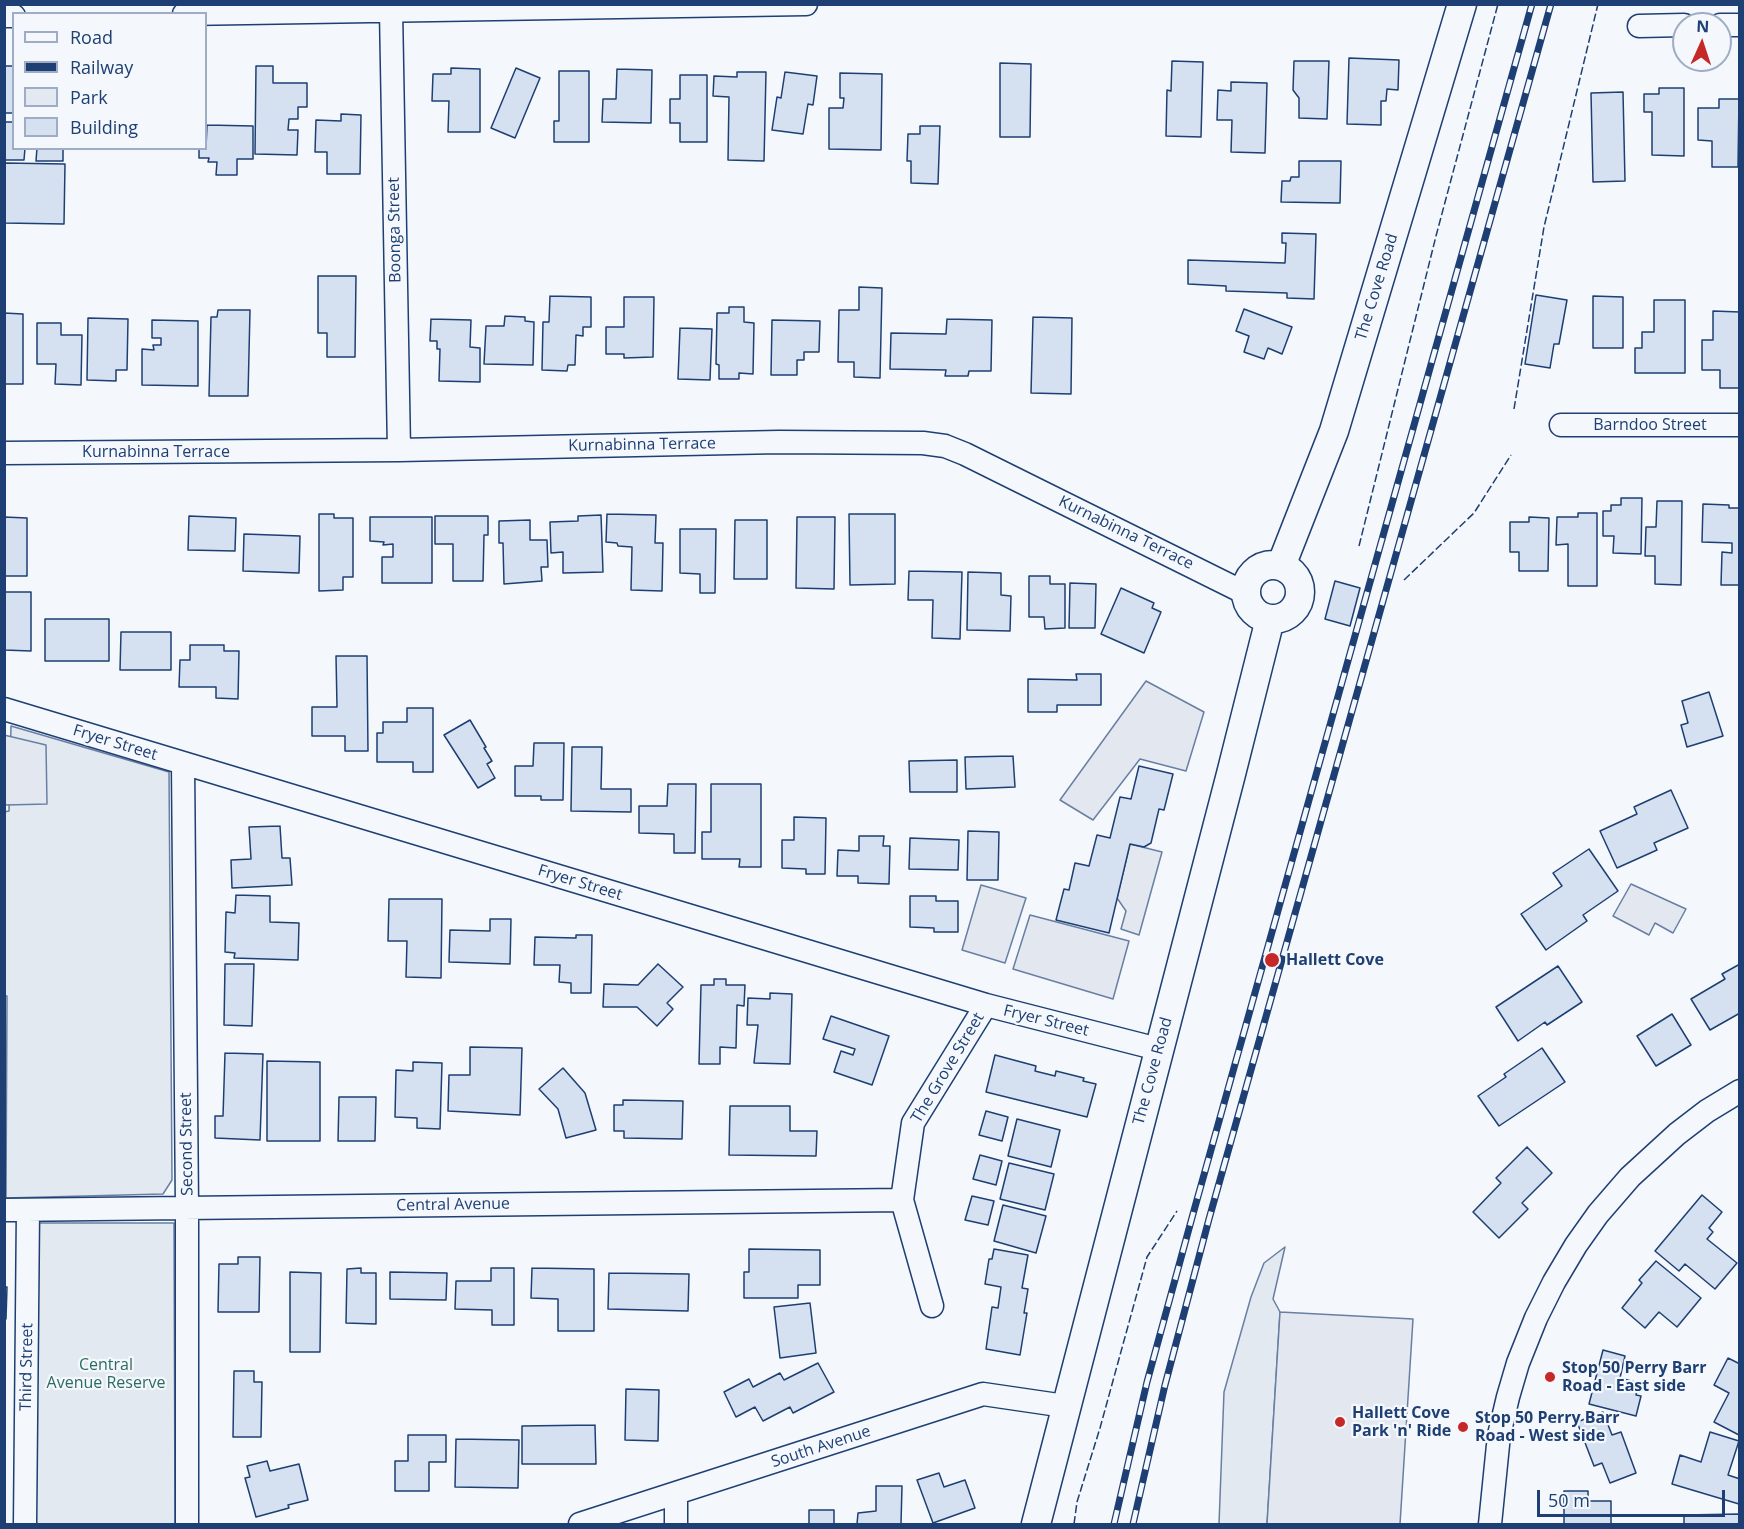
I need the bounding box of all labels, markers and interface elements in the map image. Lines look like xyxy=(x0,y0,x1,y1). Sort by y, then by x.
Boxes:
legend xyxy=(12,12,207,150)
north arrow xyxy=(1672,12,1732,72)
text: N xyxy=(1696,15,1710,37)
text: Road xyxy=(70,25,113,49)
text: Railway xyxy=(70,55,133,79)
text: Park xyxy=(70,85,108,109)
text: Building xyxy=(70,115,138,139)
street label: Boonga Street xyxy=(384,177,406,283)
street label: The Cove Road xyxy=(1352,231,1402,343)
street label: Barndoo Street xyxy=(1593,415,1707,435)
street label: Kurnabinna Terrace xyxy=(568,434,716,456)
street label: Kurnabinna Terrace xyxy=(82,442,230,462)
street label: Kurnabinna Terrace xyxy=(1055,492,1197,574)
street label: Fryer Street xyxy=(71,721,159,765)
street label: Fryer Street xyxy=(536,861,624,905)
place label: Hallett Cove xyxy=(1286,950,1384,970)
marker: Hallett Cove xyxy=(1263,951,1281,969)
street label: Fryer Street xyxy=(1001,1001,1091,1041)
street label: The Grove Street xyxy=(907,1009,989,1127)
street label: The Cove Road xyxy=(1129,1015,1177,1127)
street label: Second Street xyxy=(176,1092,198,1196)
street label: Central Avenue xyxy=(396,1194,510,1216)
street label: Third Street xyxy=(17,1323,37,1411)
park label: Central Avenue Reserve xyxy=(47,1355,165,1393)
place label: Stop 50 Perry Barr Road - East side xyxy=(1562,1358,1707,1396)
marker: Stop 50 Perry Barr Road - East side xyxy=(1543,1370,1557,1384)
place label: Hallett Cove Park 'n' Ride xyxy=(1352,1403,1451,1441)
place label: Stop 50 Perry Barr Road - West side xyxy=(1475,1408,1620,1446)
marker: Hallett Cove Park 'n' Ride xyxy=(1333,1415,1347,1429)
marker: Stop 50 Perry Barr Road - West side xyxy=(1456,1420,1470,1434)
street label: South Avenue xyxy=(769,1422,873,1472)
scale bar xyxy=(1540,1478,1728,1516)
text: 50 m xyxy=(1548,1488,1590,1512)

